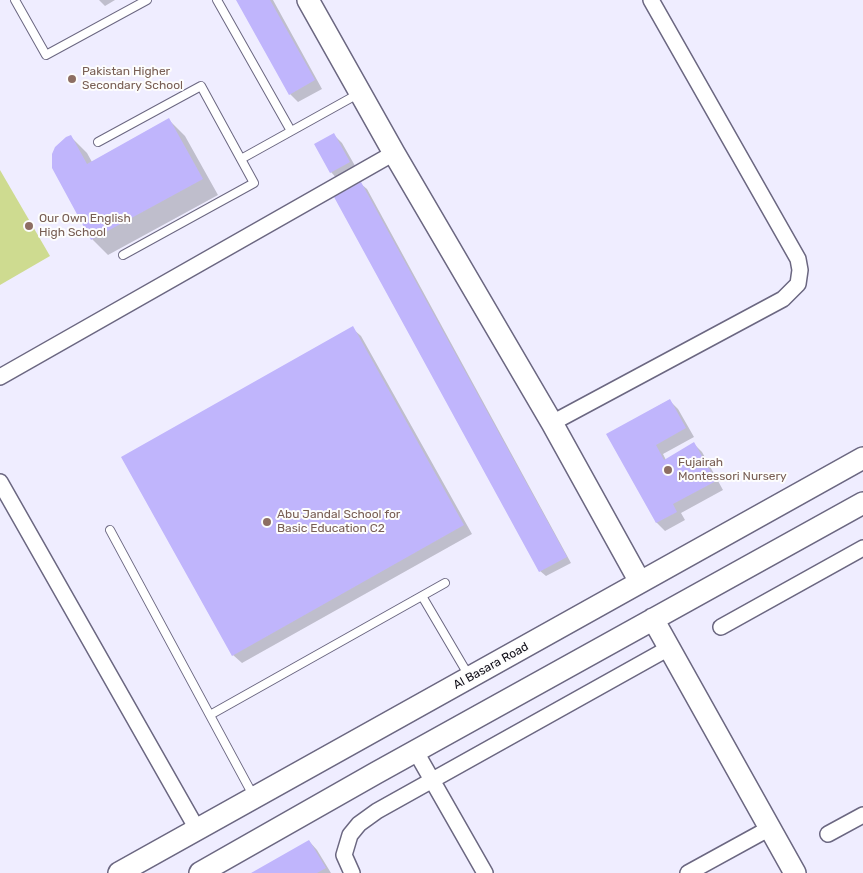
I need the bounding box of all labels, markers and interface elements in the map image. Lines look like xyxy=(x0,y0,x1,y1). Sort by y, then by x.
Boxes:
place label: Pakistan Higher Secondary School xyxy=(82,65,183,93)
marker: Pakistan Higher Secondary School xyxy=(66,73,78,85)
place label: Our Own English High School xyxy=(39,212,131,240)
marker: Our Own English High School xyxy=(23,220,35,232)
place label: Fujairah Montessori Nursery xyxy=(678,456,787,484)
marker: Fujairah Montessori Nursery xyxy=(662,464,674,476)
place label: Abu Jandal School for Basic Education C2 xyxy=(277,508,400,536)
marker: Abu Jandal School for Basic Education C2 xyxy=(261,516,273,528)
street label: Al Basara Road xyxy=(451,639,531,693)

